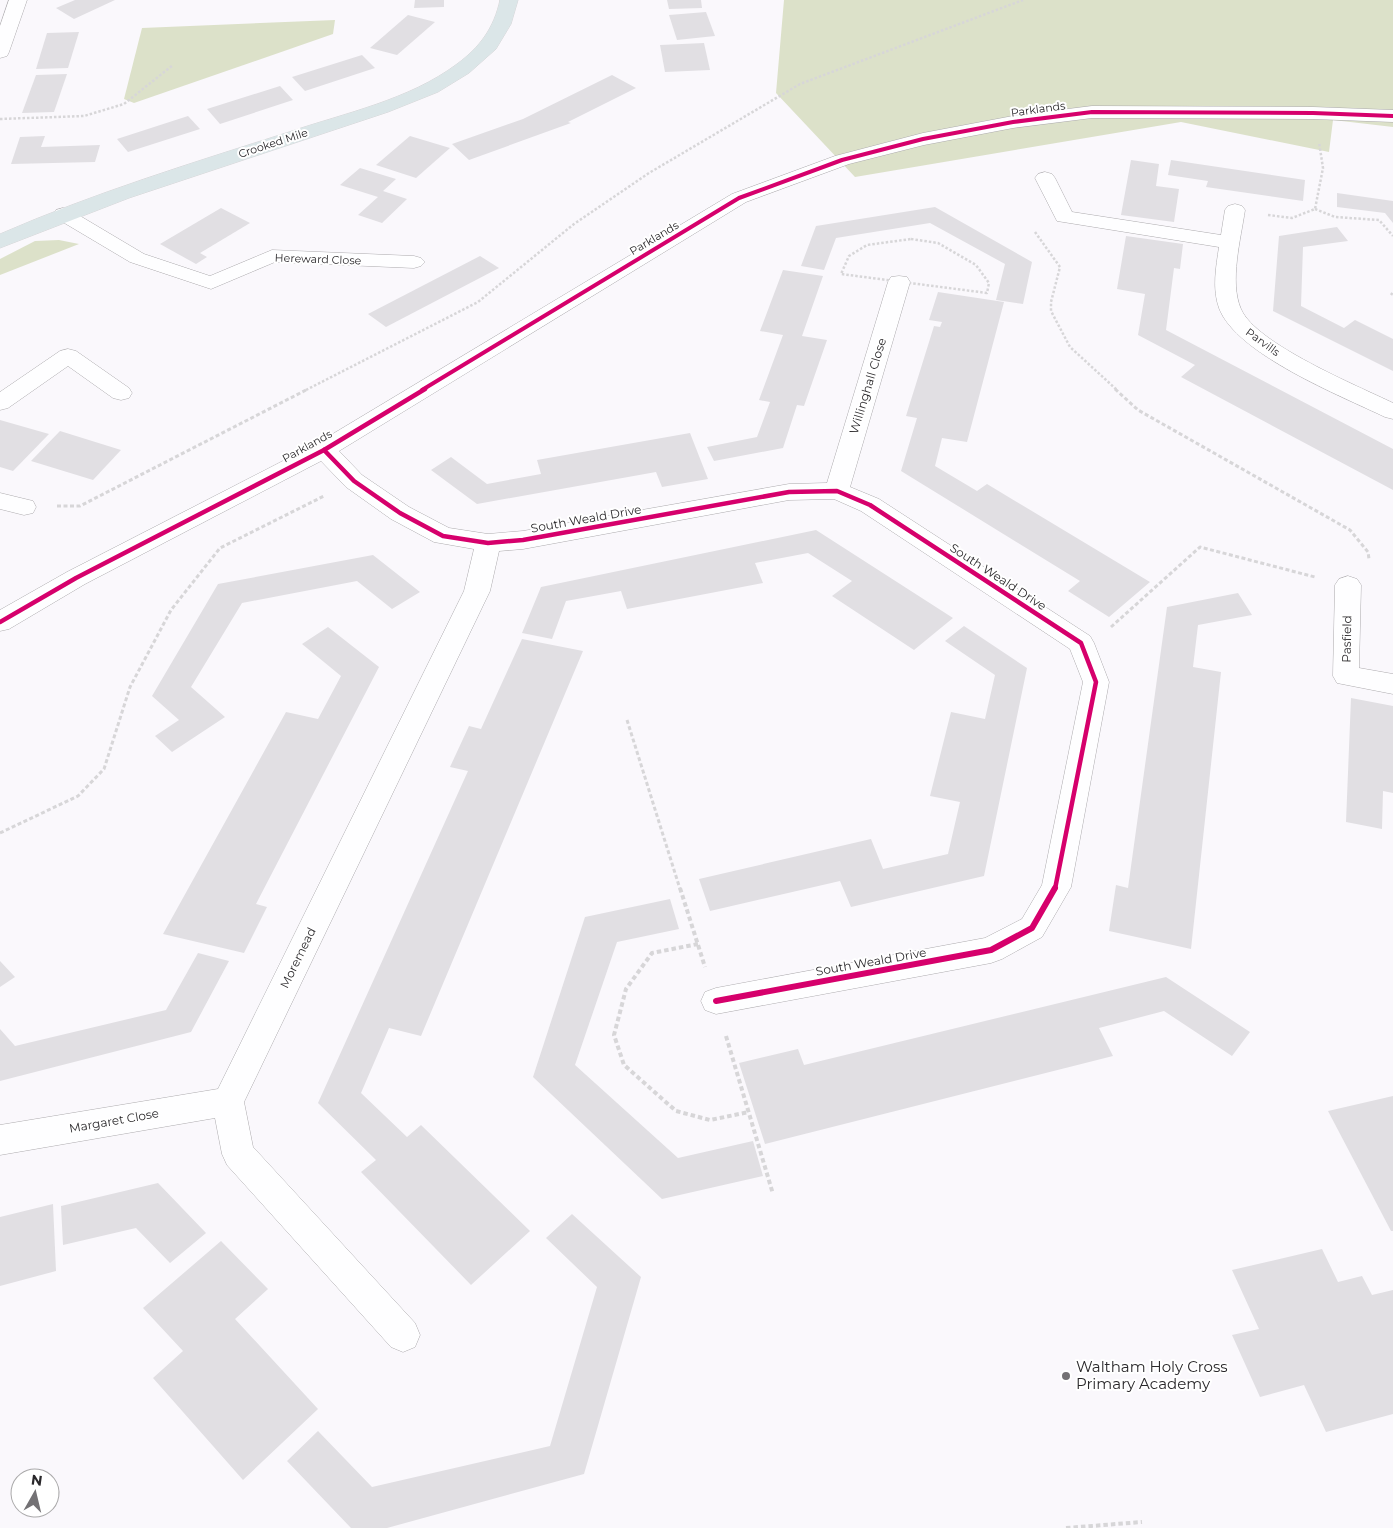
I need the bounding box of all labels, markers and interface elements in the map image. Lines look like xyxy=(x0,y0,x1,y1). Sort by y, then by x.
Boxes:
street label: Parklands xyxy=(1010,98,1067,120)
street label: Crooked Mile xyxy=(236,125,310,161)
street label: Parklands xyxy=(627,218,682,258)
street label: Hereward Close xyxy=(274,250,362,268)
street label: Parvills xyxy=(1243,325,1283,359)
street label: Willinghall Close xyxy=(846,336,889,436)
street label: Parklands xyxy=(280,426,335,465)
street label: South Weald Drive xyxy=(530,501,642,536)
street label: South Weald Drive xyxy=(947,540,1049,613)
street label: Pasfield xyxy=(1339,615,1354,663)
street label: Moremead xyxy=(276,925,319,991)
street label: South Weald Drive xyxy=(815,944,927,979)
street label: Margaret Close xyxy=(68,1105,160,1136)
place label: Waltham Holy Cross Primary Academy xyxy=(1076,1357,1228,1393)
marker: Waltham Holy Cross Primary Academy xyxy=(1060,1370,1072,1382)
north arrow xyxy=(10,1468,60,1518)
text: N xyxy=(30,1470,44,1490)

